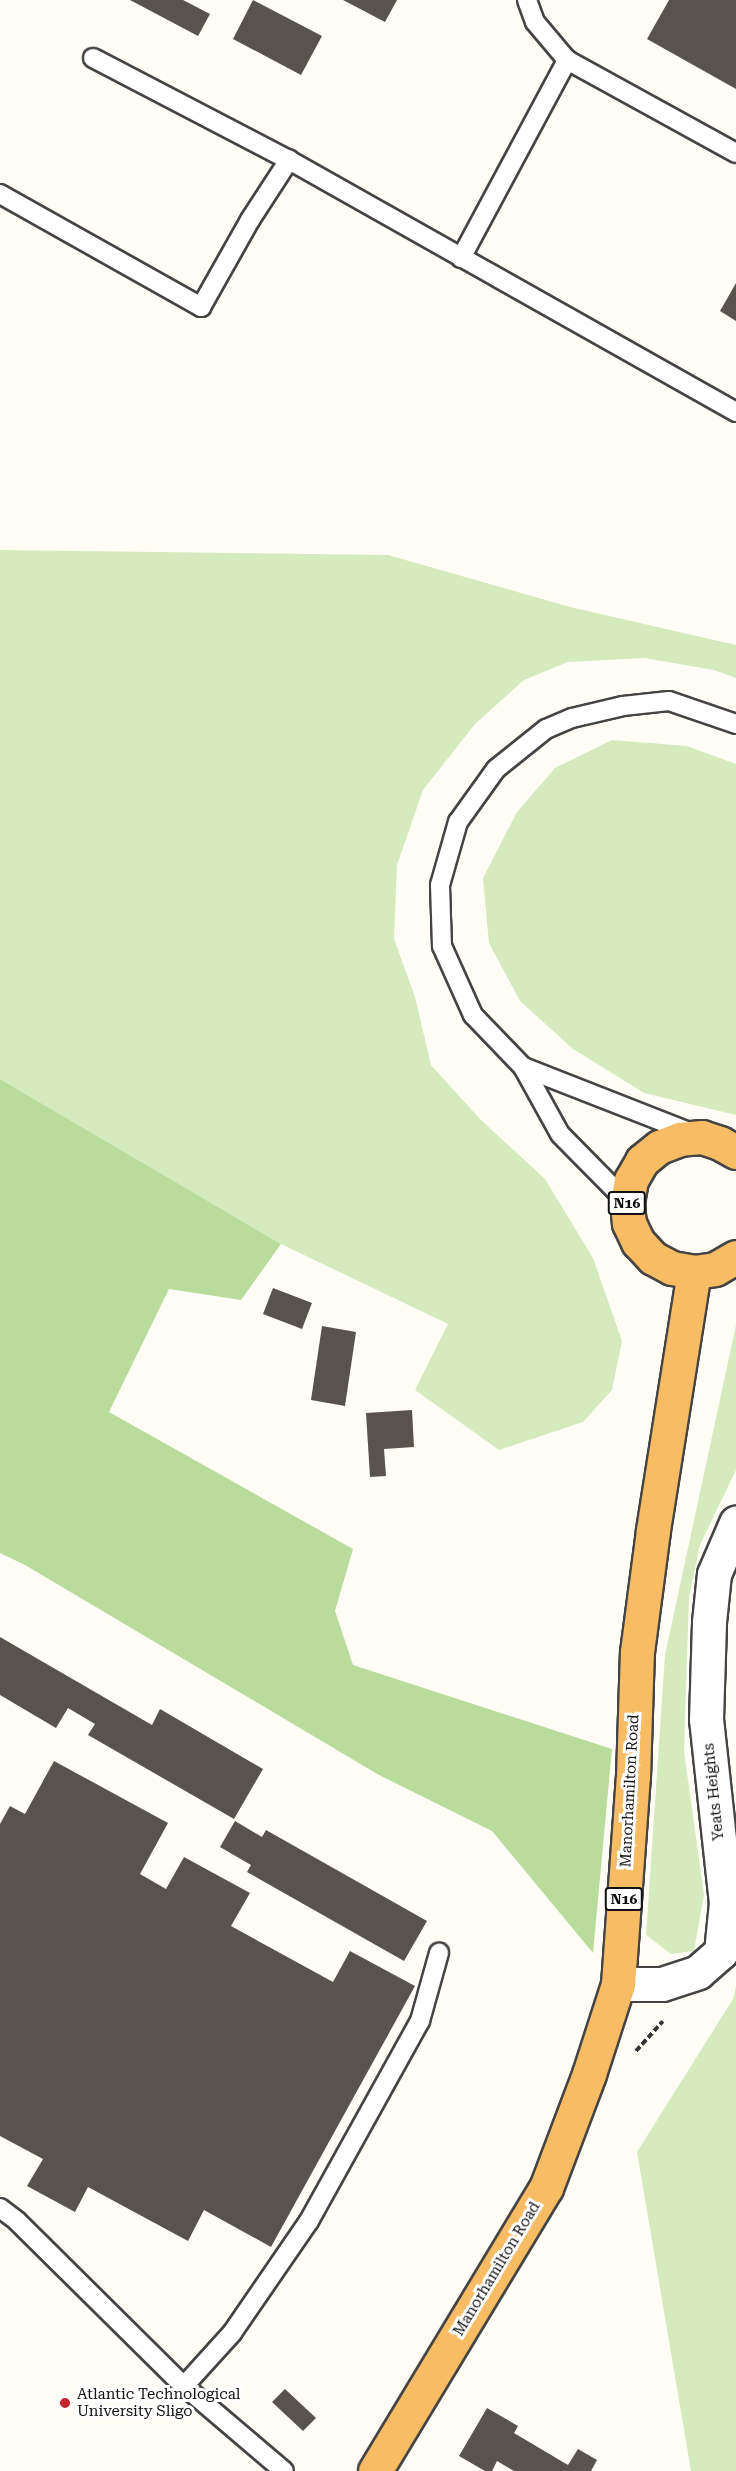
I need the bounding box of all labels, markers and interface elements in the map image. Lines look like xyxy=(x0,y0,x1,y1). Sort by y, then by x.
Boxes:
road number: N16 xyxy=(608,1192,646,1214)
street label: Manorhamilton Road xyxy=(617,1714,643,1868)
street label: Yeats Heights xyxy=(700,1742,728,1842)
road number: N16 xyxy=(604,1888,644,1910)
street label: Manorhamilton Road xyxy=(450,2199,544,2339)
place label: Atlantic Technological University Sligo xyxy=(77,2385,240,2420)
marker: Atlantic Technological University Sligo xyxy=(58,2396,72,2410)

